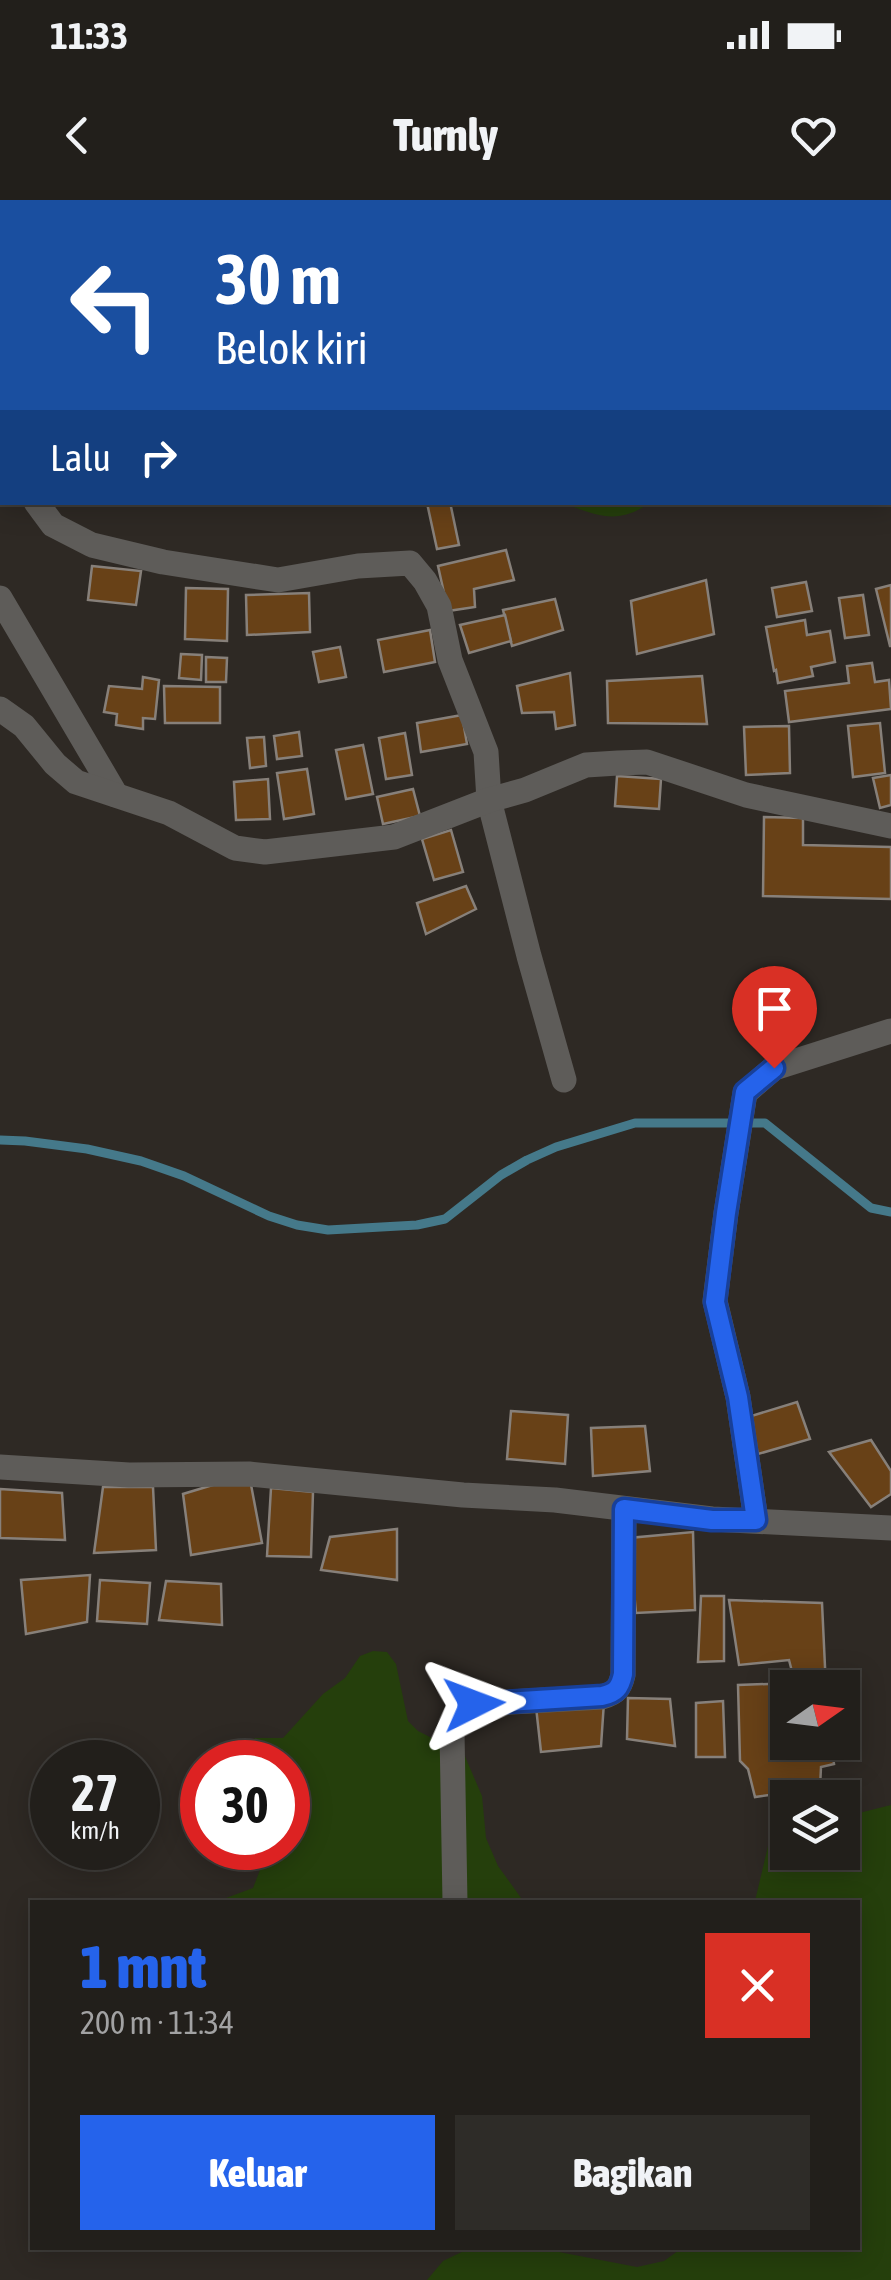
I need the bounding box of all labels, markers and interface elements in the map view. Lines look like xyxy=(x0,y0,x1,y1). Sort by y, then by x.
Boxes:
text: 11:33 xyxy=(50,14,128,57)
icon: back xyxy=(50,108,105,163)
icon: heart xyxy=(786,108,841,163)
text: Turnly xyxy=(393,109,498,161)
text: 30 m xyxy=(215,239,341,319)
icon: left xyxy=(50,240,180,370)
text: Belok kiri xyxy=(215,322,368,374)
icon: right xyxy=(131,430,186,485)
text: Lalu xyxy=(50,436,111,479)
pin xyxy=(732,966,817,1069)
icon: arrive xyxy=(747,981,802,1036)
position arrow xyxy=(422,1652,526,1756)
north arrow xyxy=(770,1670,860,1760)
map controls xyxy=(770,1670,860,1870)
speed limit sign: 30 xyxy=(180,1740,310,1870)
text: 27 xyxy=(71,1764,118,1822)
button: layers xyxy=(770,1780,860,1870)
text: km/h xyxy=(70,1816,120,1844)
text: 1 mnt xyxy=(80,1932,206,2001)
button: close xyxy=(705,1933,810,2038)
text: 200 m · 11:34 xyxy=(80,2004,234,2041)
button: Keluar xyxy=(80,2115,435,2230)
button: Bagikan xyxy=(455,2115,810,2230)

